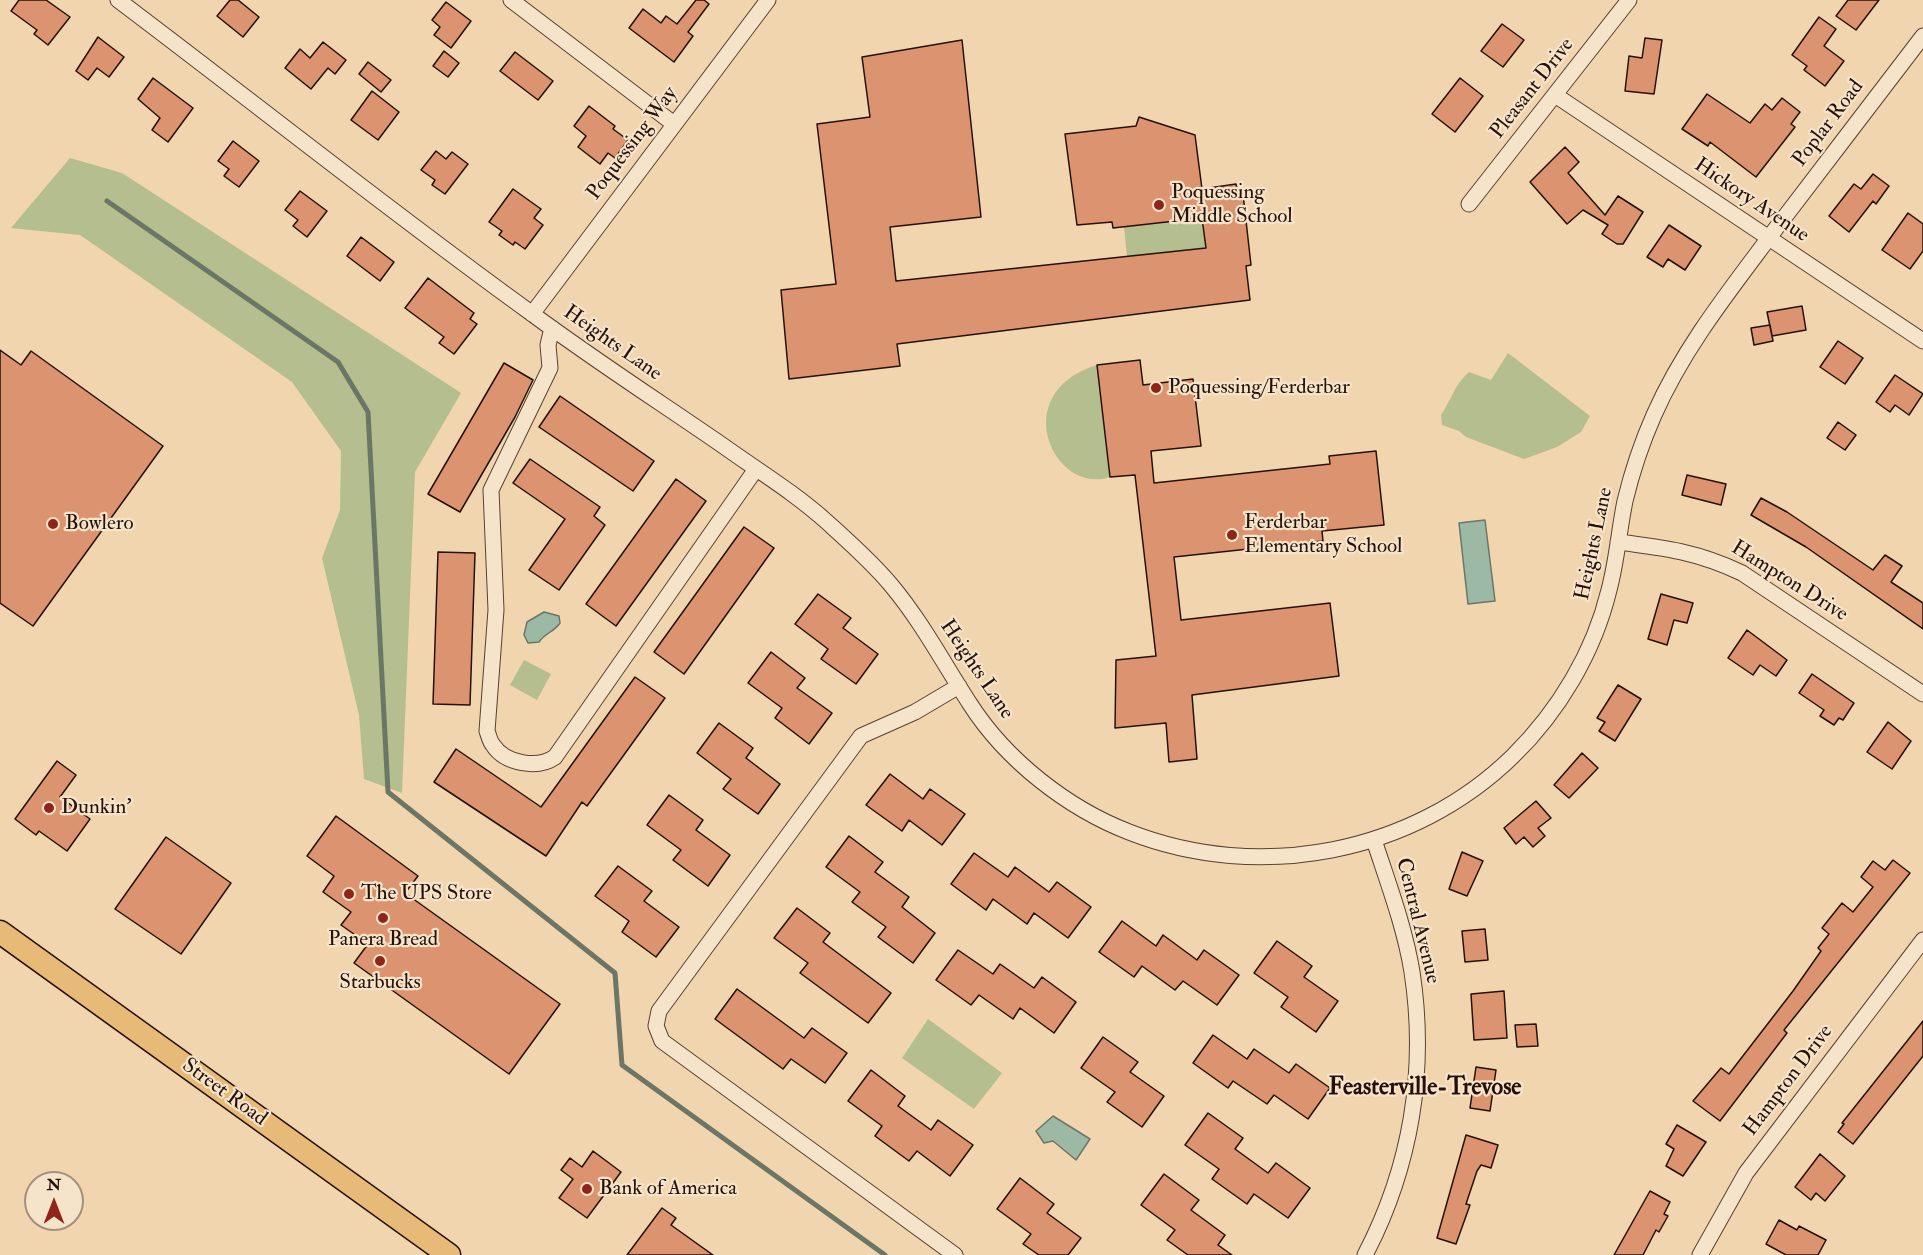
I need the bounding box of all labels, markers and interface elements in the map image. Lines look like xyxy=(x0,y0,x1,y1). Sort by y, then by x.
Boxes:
street label: Pleasant Drive xyxy=(1486,34,1580,144)
street label: Poplar Road xyxy=(1788,76,1870,172)
street label: Poquessing Way xyxy=(582,82,684,206)
street label: Hickory Avenue xyxy=(1689,153,1813,249)
place label: Poquessing Middle School xyxy=(1171,180,1293,230)
marker: Poquessing Middle School xyxy=(1152,198,1166,212)
street label: Heights Lane xyxy=(558,301,666,387)
place label: Poquessing/Ferderbar xyxy=(1168,375,1350,401)
marker: Poquessing/Ferderbar xyxy=(1149,381,1163,395)
street label: Heights Lane xyxy=(1571,485,1619,603)
place label: Ferderbar Elementary School xyxy=(1244,510,1402,560)
place label: Bowlero xyxy=(65,511,134,537)
marker: Bowlero xyxy=(46,517,60,531)
marker: Ferderbar Elementary School xyxy=(1225,528,1239,542)
street label: Hampton Drive xyxy=(1726,536,1852,628)
street label: Heights Lane xyxy=(934,616,1018,724)
place label: Dunkin' xyxy=(61,795,132,821)
marker: Dunkin' xyxy=(42,801,56,815)
street label: Central Avenue xyxy=(1389,855,1445,987)
place label: The UPS Store xyxy=(361,881,492,907)
marker: The UPS Store xyxy=(342,887,356,901)
marker: Panera Bread xyxy=(376,911,390,925)
place label: Panera Bread xyxy=(328,927,438,953)
marker: Starbucks xyxy=(373,954,387,968)
place label: Starbucks xyxy=(339,970,421,996)
street label: Hampton Drive xyxy=(1739,1020,1839,1142)
street label: Street Road xyxy=(177,1054,271,1132)
district label: Feasterville-Trevose xyxy=(1329,1075,1521,1103)
north arrow xyxy=(24,1171,84,1231)
text: N xyxy=(47,1175,61,1195)
place label: Bank of America xyxy=(599,1176,737,1202)
marker: Bank of America xyxy=(580,1182,594,1196)

